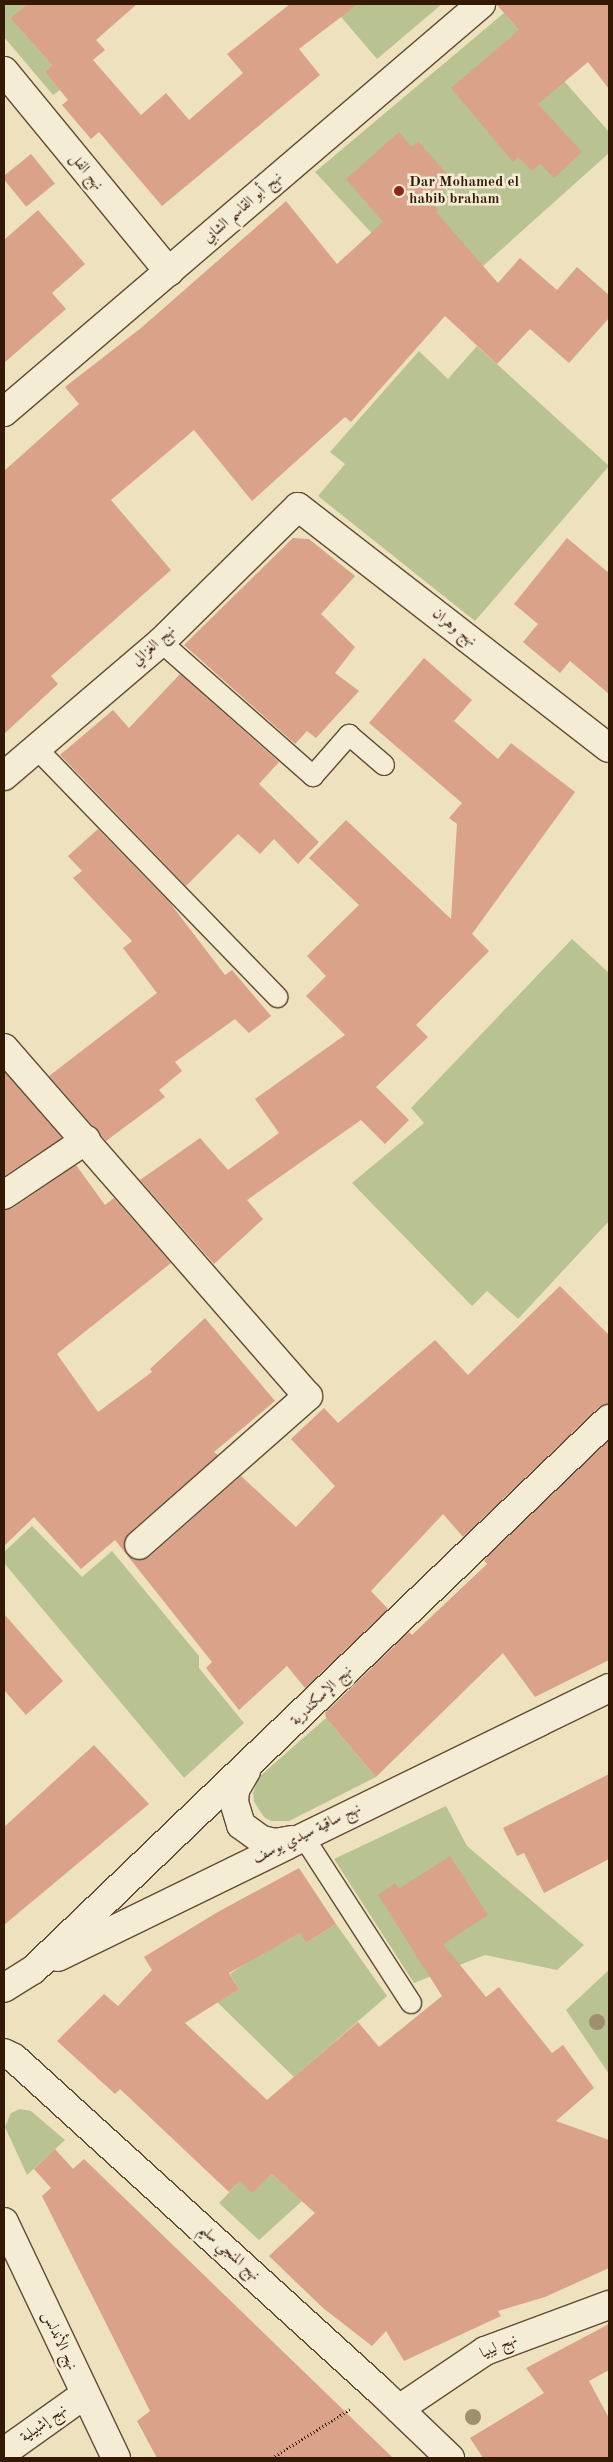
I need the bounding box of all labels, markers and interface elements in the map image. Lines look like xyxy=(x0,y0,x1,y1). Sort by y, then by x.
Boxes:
street label: نهج الفل xyxy=(65,150,107,194)
street label: نهج أبو القاسم الشابي xyxy=(200,169,286,247)
place label: Dar Mohamed el habib braham xyxy=(409,173,519,208)
marker: Dar Mohamed el habib braham xyxy=(393,185,405,197)
street label: نهج وهران xyxy=(428,605,480,651)
street label: نهج الغزالي xyxy=(129,622,179,670)
street label: نهج الإسكندرية xyxy=(287,1662,357,1730)
street label: نهج ساقية سيدي يوسف xyxy=(250,1800,364,1868)
street label: نهج المنجي سليم xyxy=(195,2221,263,2285)
street label: نهج الأندلس xyxy=(37,2309,81,2373)
street label: نهج ليبيا xyxy=(478,2331,520,2363)
street label: نهج إشبيلية xyxy=(17,2401,71,2447)

